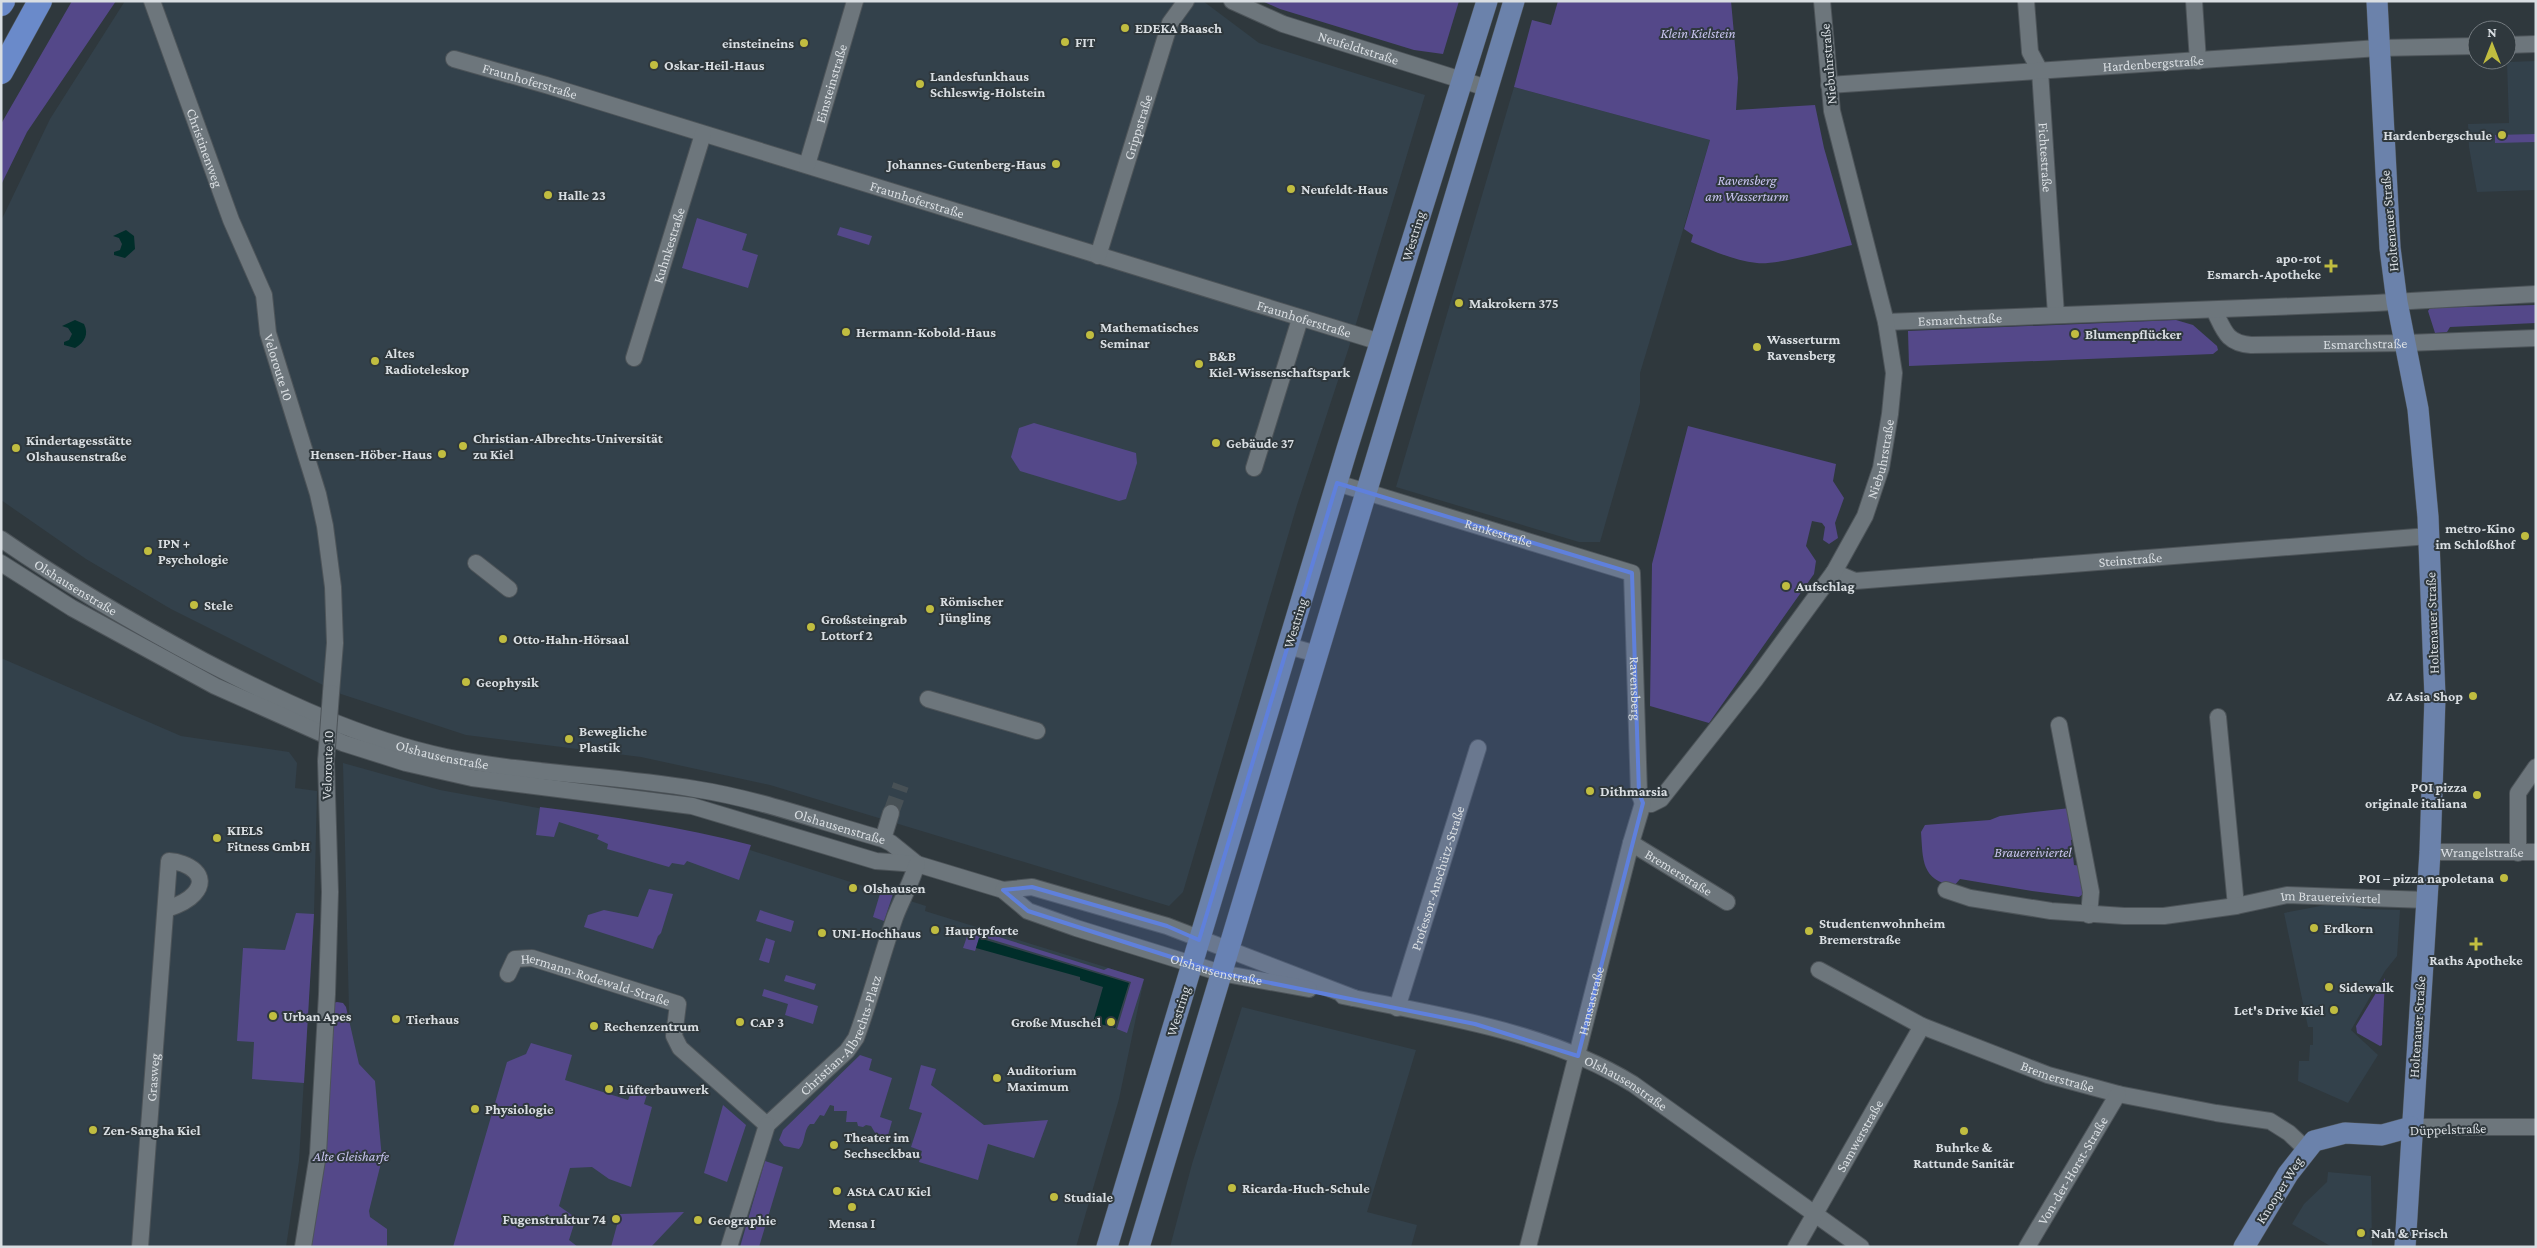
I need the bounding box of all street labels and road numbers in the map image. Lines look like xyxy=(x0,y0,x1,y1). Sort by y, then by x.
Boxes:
street label: Niebuhrstraße xyxy=(1816,23,1840,105)
street label: Neufeldtstraße xyxy=(1316,27,1401,68)
street label: Einsteinstraße xyxy=(812,42,850,125)
street label: Hardenbergstraße xyxy=(2102,52,2204,75)
street label: Fraunhoferstraße xyxy=(481,59,579,102)
street label: Grippstraße xyxy=(1120,92,1155,162)
street label: Christinenweg xyxy=(183,106,227,189)
street label: Fichtestraße xyxy=(2035,122,2056,193)
street label: Holtenauer Straße xyxy=(2377,169,2401,273)
street label: Fraunhoferstraße xyxy=(868,177,966,221)
street label: Kuhnkestraße xyxy=(650,205,688,285)
street label: Westring xyxy=(1398,209,1428,263)
street label: Fraunhoferstraße xyxy=(1255,297,1353,341)
street label: Esmarchstraße xyxy=(1918,310,2002,329)
street label: Veloroute 10 xyxy=(261,332,297,403)
street label: Esmarchstraße xyxy=(2323,335,2407,352)
street label: Niebuhrstraße xyxy=(1863,418,1897,501)
street label: Rankestraße xyxy=(1463,514,1534,550)
street label: Steinstraße xyxy=(2098,549,2163,570)
street label: Olshausenstraße xyxy=(31,556,120,619)
street label: Holtenauer Straße xyxy=(2422,572,2442,674)
street label: Westring xyxy=(1280,596,1310,650)
street label: Ravensberg xyxy=(1627,656,1645,721)
street label: Veloroute 10 xyxy=(318,730,336,800)
street label: Olshausenstraße xyxy=(394,737,490,772)
street label: Professor-Anschütz-Straße xyxy=(1407,804,1467,952)
street label: Olshausenstraße xyxy=(792,805,887,847)
street label: Wrangelstraße xyxy=(2440,844,2524,860)
street label: Bremerstraße xyxy=(1642,846,1715,899)
street label: Im Brauereiviertel xyxy=(2279,887,2382,906)
street label: Hermann-Rodewald-Straße xyxy=(520,950,672,1009)
street label: Olshausenstraße xyxy=(1168,950,1264,988)
street label: Hansastraße xyxy=(1574,965,1607,1037)
street label: Christian-Albrechts-Platz xyxy=(796,973,884,1099)
street label: Holtenauer Straße xyxy=(2405,976,2429,1078)
street label: Westring xyxy=(1163,984,1193,1038)
street label: Grasweg xyxy=(143,1052,163,1102)
street label: Olshausenstraße xyxy=(1582,1052,1671,1114)
street label: Bremerstraße xyxy=(2019,1057,2096,1095)
street label: Samwerstraße xyxy=(1832,1097,1886,1175)
street label: Von-der-Horst-Straße xyxy=(2034,1113,2111,1228)
street label: Düppelstraße xyxy=(2409,1120,2487,1138)
street label: Knooper Weg xyxy=(2252,1153,2306,1226)

